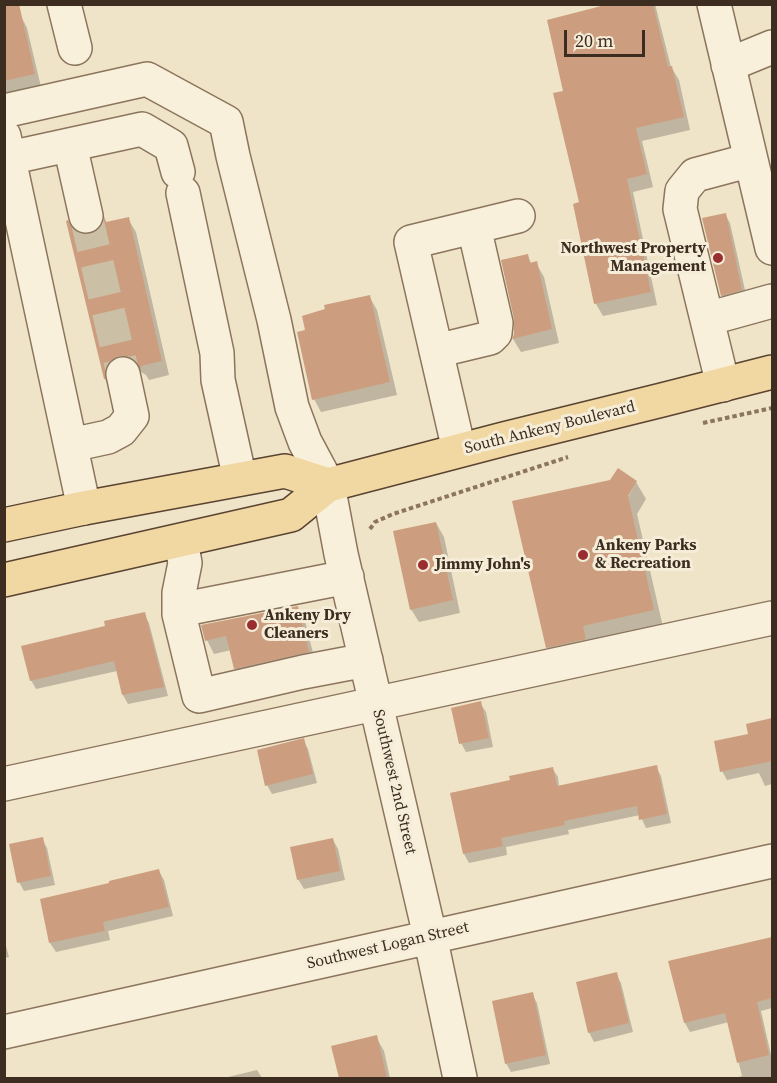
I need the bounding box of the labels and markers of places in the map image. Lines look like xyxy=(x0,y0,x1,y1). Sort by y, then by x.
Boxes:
place label: Northwest Property Management xyxy=(560,239,706,277)
marker: Northwest Property Management xyxy=(711,251,725,265)
place label: Ankeny Parks & Recreation xyxy=(595,536,696,574)
marker: Ankeny Parks & Recreation xyxy=(576,548,590,562)
place label: Jimmy John's xyxy=(435,555,531,575)
marker: Jimmy John's xyxy=(416,558,430,572)
place label: Ankeny Dry Cleaners xyxy=(264,606,351,644)
marker: Ankeny Dry Cleaners xyxy=(245,618,259,632)

